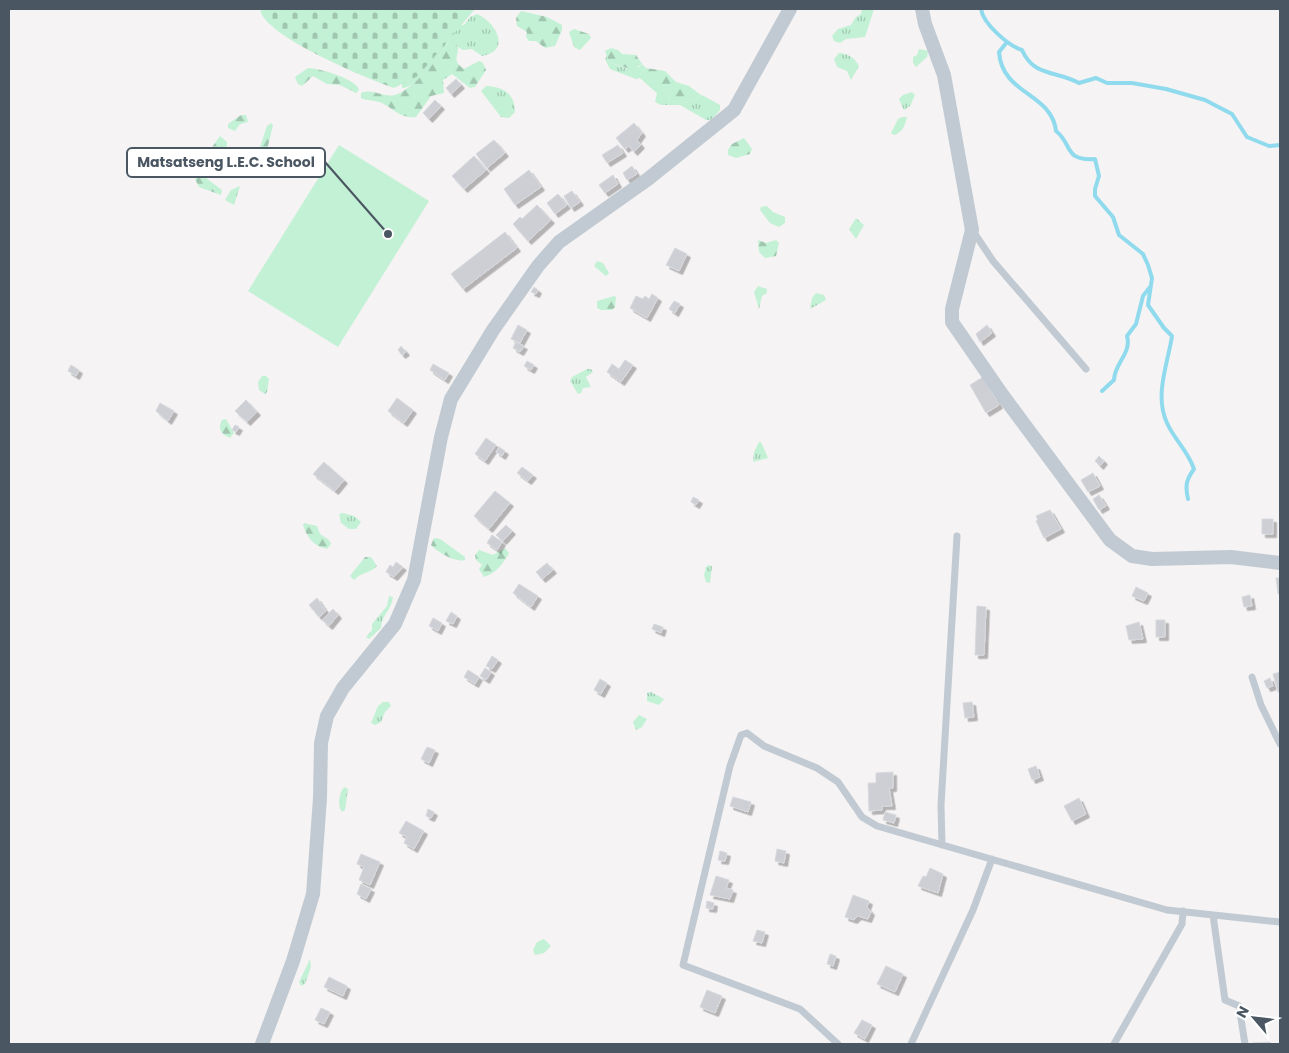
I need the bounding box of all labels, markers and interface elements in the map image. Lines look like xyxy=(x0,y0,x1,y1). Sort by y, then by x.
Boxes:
callout: Matsatseng L.E.C. School xyxy=(127,148,325,177)
text: Matsatseng L.E.C. School xyxy=(137,152,315,172)
north arrow xyxy=(1229,993,1279,1043)
text: N xyxy=(1231,1003,1254,1021)

